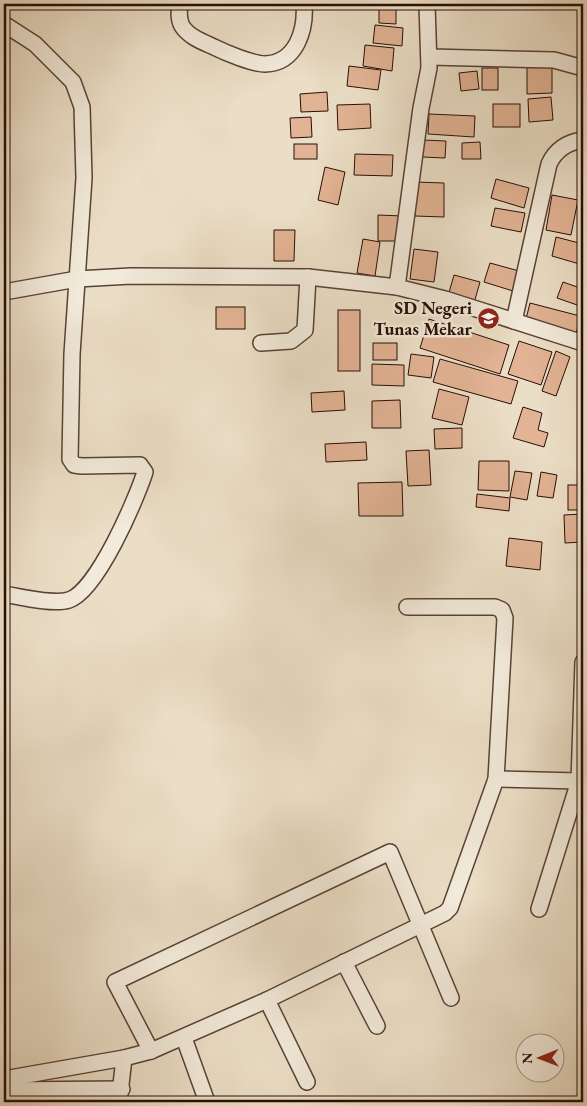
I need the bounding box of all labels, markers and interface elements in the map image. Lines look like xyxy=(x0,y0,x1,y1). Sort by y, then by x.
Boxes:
place label: SD Negeri Tunas Mekar xyxy=(373,296,473,340)
school or university icon: SD Negeri Tunas Mekar xyxy=(476,306,500,330)
north arrow xyxy=(514,1034,564,1084)
text: N xyxy=(518,1052,536,1064)

